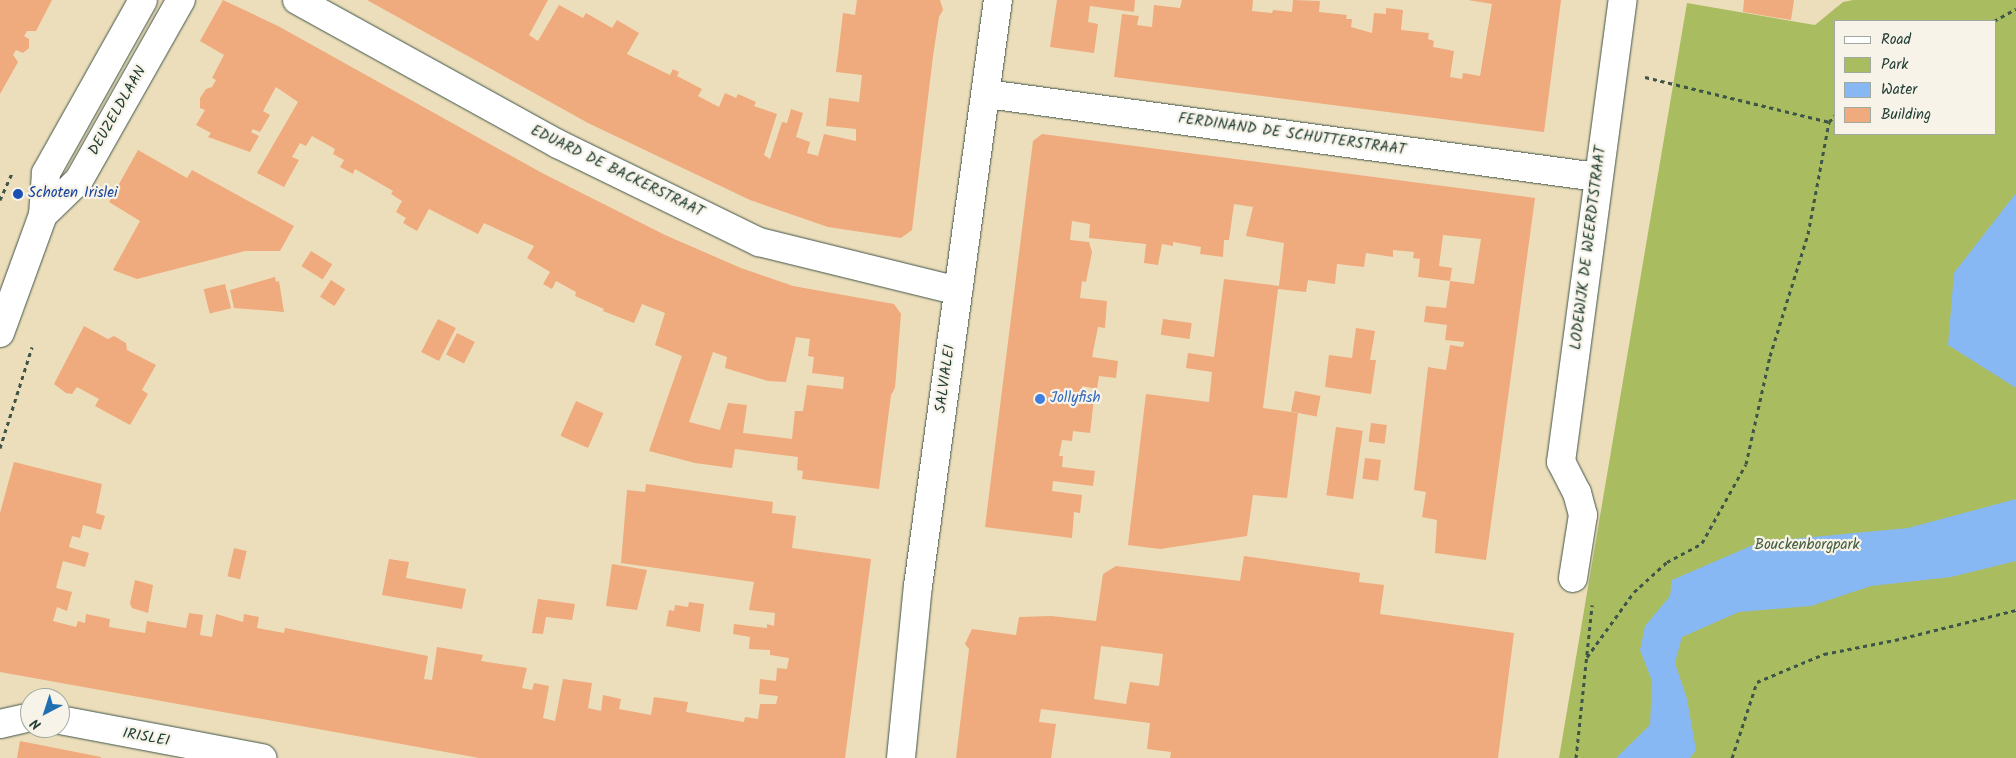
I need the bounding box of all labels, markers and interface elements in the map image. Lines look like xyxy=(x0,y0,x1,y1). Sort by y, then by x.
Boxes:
legend xyxy=(1834,20,1996,135)
text: Road xyxy=(1881,28,1911,52)
text: Park xyxy=(1881,53,1908,77)
street label: DEUZELDLAAN xyxy=(85,63,151,159)
text: Water xyxy=(1881,78,1917,102)
text: Building xyxy=(1881,103,1931,127)
street label: FERDINAND DE SCHUTTERSTRAAT xyxy=(1177,110,1407,160)
street label: EDUARD DE BACKERSTRAAT xyxy=(527,122,707,222)
street label: LODEWIJK DE WEERDTSTRAAT xyxy=(1568,145,1610,351)
place label: Schoten Irislei xyxy=(28,185,118,203)
marker: Schoten Irislei xyxy=(12,188,24,200)
street label: SALVIALEI xyxy=(932,344,960,414)
place label: Jollyfish xyxy=(1050,390,1101,408)
marker: Jollyfish xyxy=(1034,393,1046,405)
park label: Bouckenborgpark xyxy=(1755,537,1859,555)
north arrow xyxy=(20,688,70,738)
text: N xyxy=(26,712,46,735)
street label: IRISLEI xyxy=(121,725,171,751)

